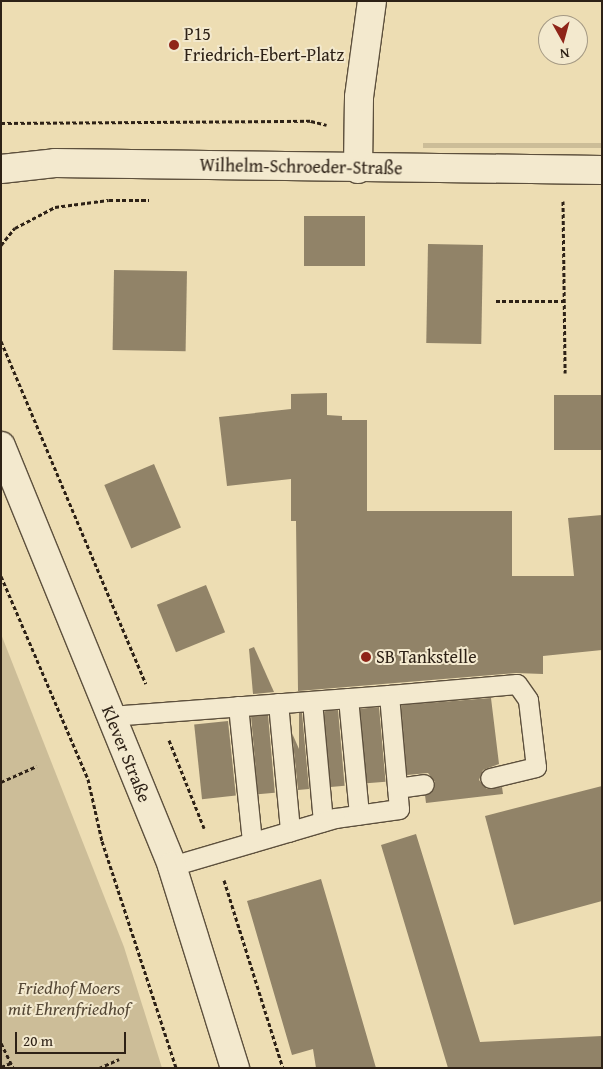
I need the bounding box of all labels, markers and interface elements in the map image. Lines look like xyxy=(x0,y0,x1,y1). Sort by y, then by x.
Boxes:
north arrow xyxy=(538,15,588,65)
place label: P15 Friedrich-Ebert-Platz xyxy=(184,24,344,66)
marker: P15 Friedrich-Ebert-Platz xyxy=(168,39,180,51)
text: N xyxy=(559,43,571,64)
street label: Wilhelm-Schroeder-Straße xyxy=(199,154,403,180)
place label: SB Tankstelle xyxy=(376,646,477,668)
marker: SB Tankstelle xyxy=(360,651,372,663)
street label: Klever Straße xyxy=(97,702,155,806)
park label: Friedhof Moers mit Ehrenfriedhof xyxy=(8,978,130,1021)
scale bar xyxy=(18,1022,129,1054)
text: 20 m xyxy=(23,1030,53,1051)

